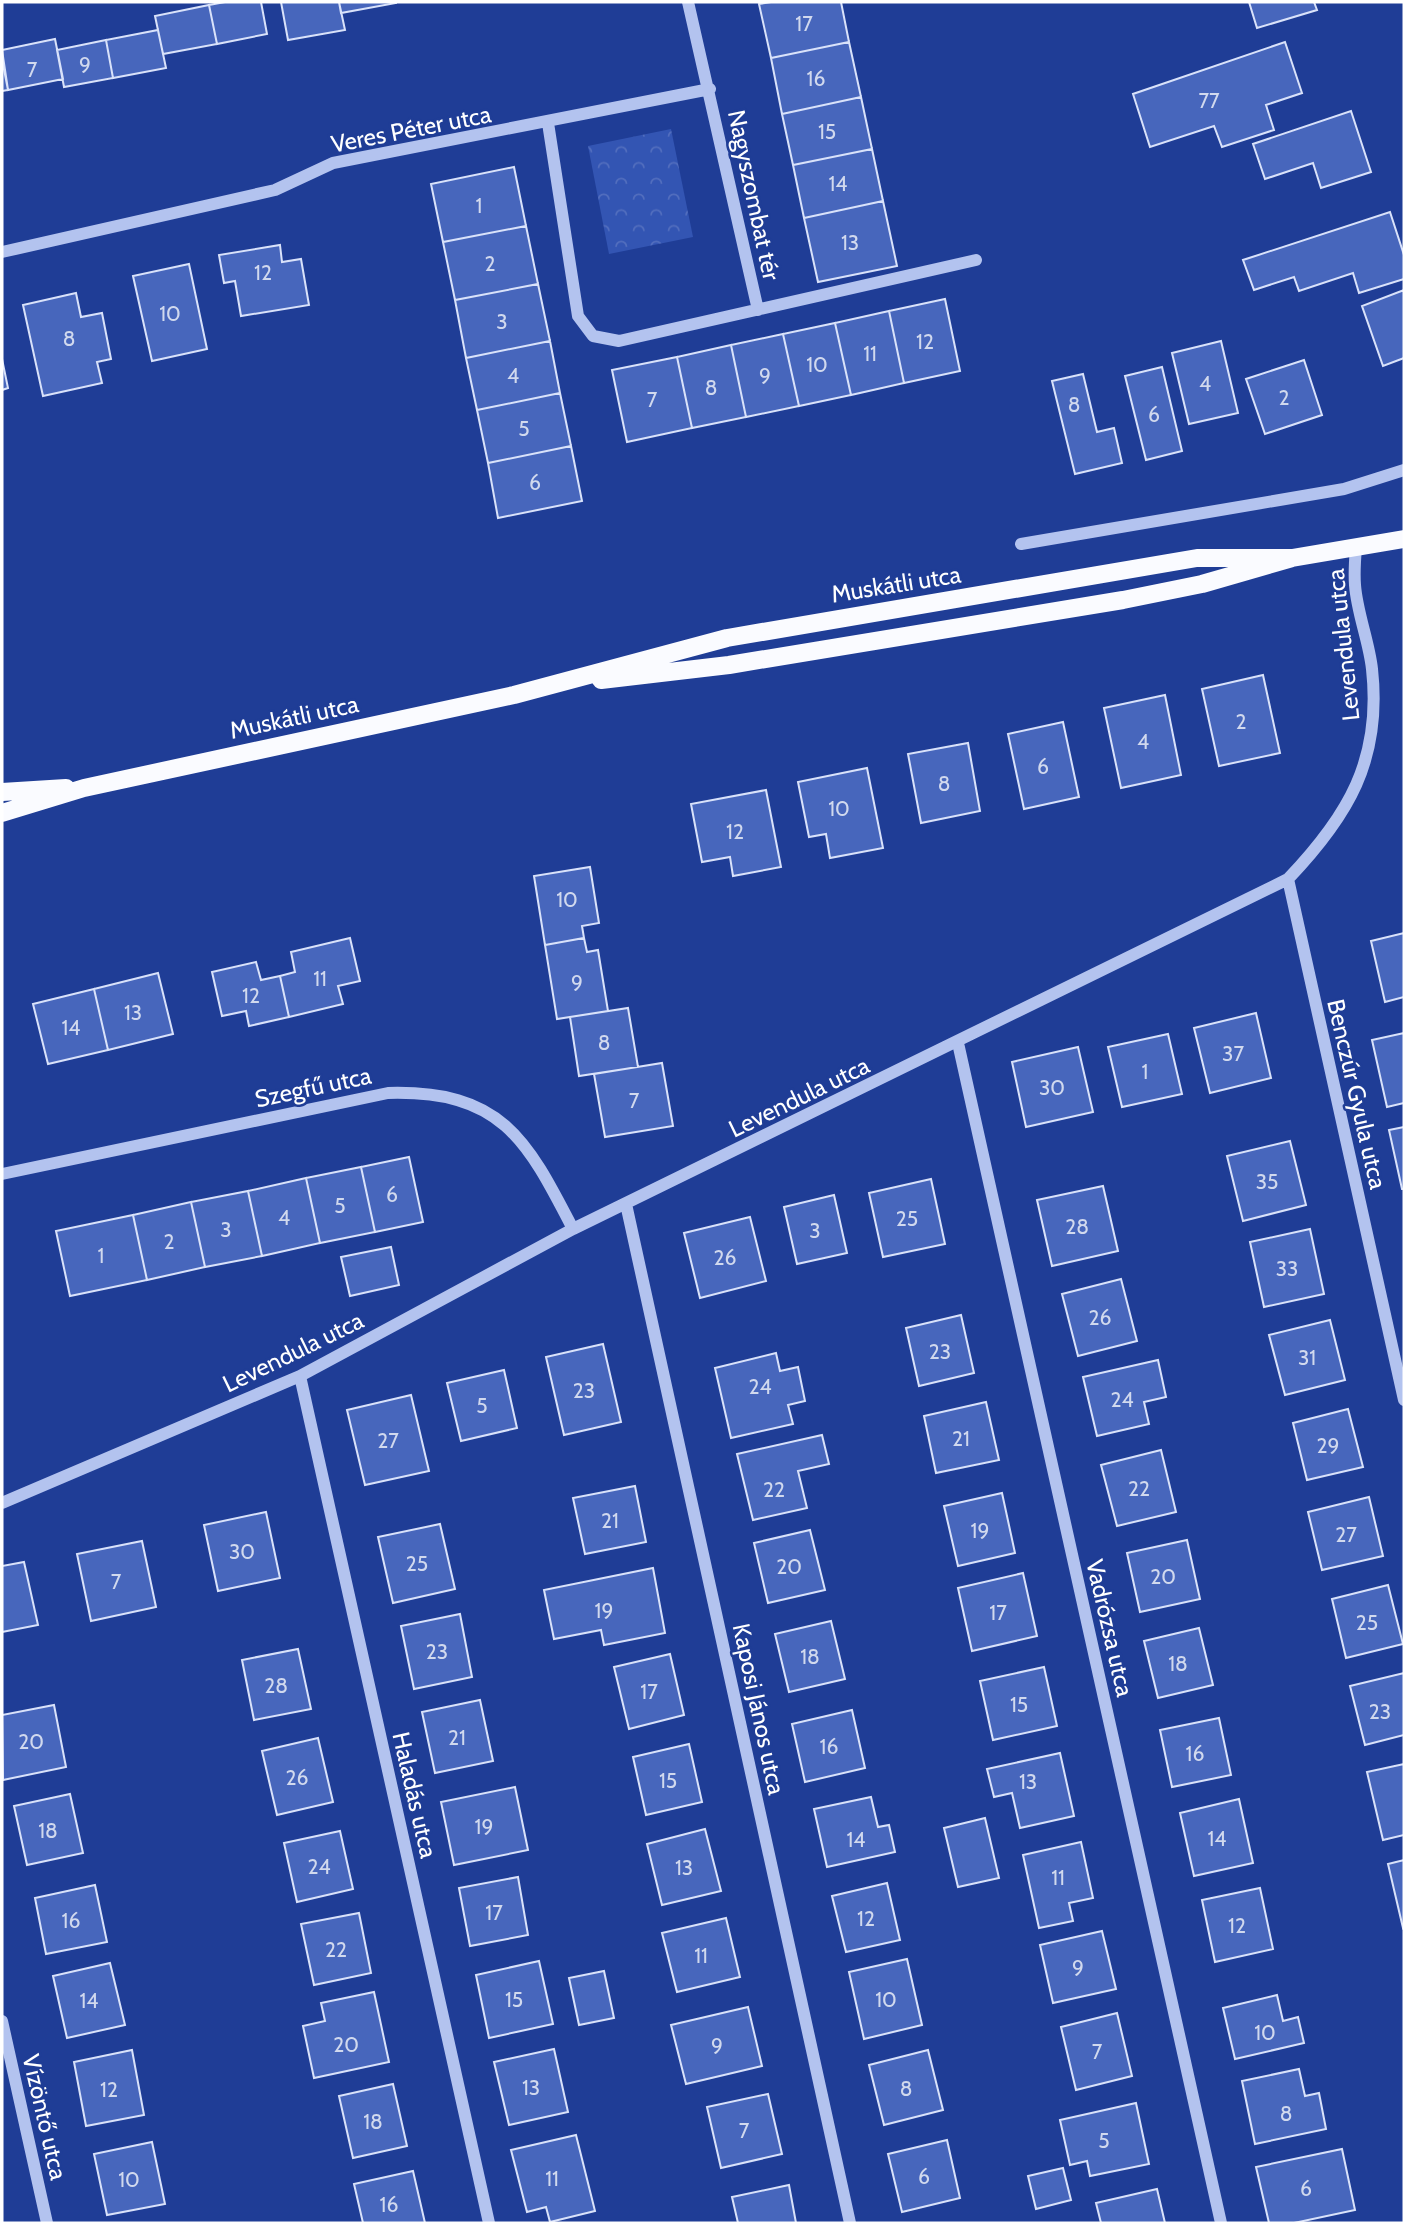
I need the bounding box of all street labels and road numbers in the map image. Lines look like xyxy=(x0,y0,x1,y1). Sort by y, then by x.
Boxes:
street label: Veres Péter utca xyxy=(329,99,494,159)
street label: Nagyszombat tér xyxy=(722,107,786,283)
street label: Muskátli utca xyxy=(829,559,963,609)
street label: Levendula utca xyxy=(1321,567,1365,722)
street label: Muskátli utca xyxy=(227,689,361,745)
street label: Benczúr Gyula utca xyxy=(1321,996,1393,1192)
street label: Levendula utca xyxy=(724,1050,874,1144)
street label: Szegfű utca xyxy=(252,1060,374,1113)
street label: Levendula utca xyxy=(218,1305,368,1399)
street label: Vadrózsa utca xyxy=(1080,1557,1140,1700)
street label: Kaposi János utca xyxy=(727,1621,791,1798)
street label: Haladás utca xyxy=(386,1729,444,1861)
street label: Vízöntő utca xyxy=(16,2051,74,2183)

